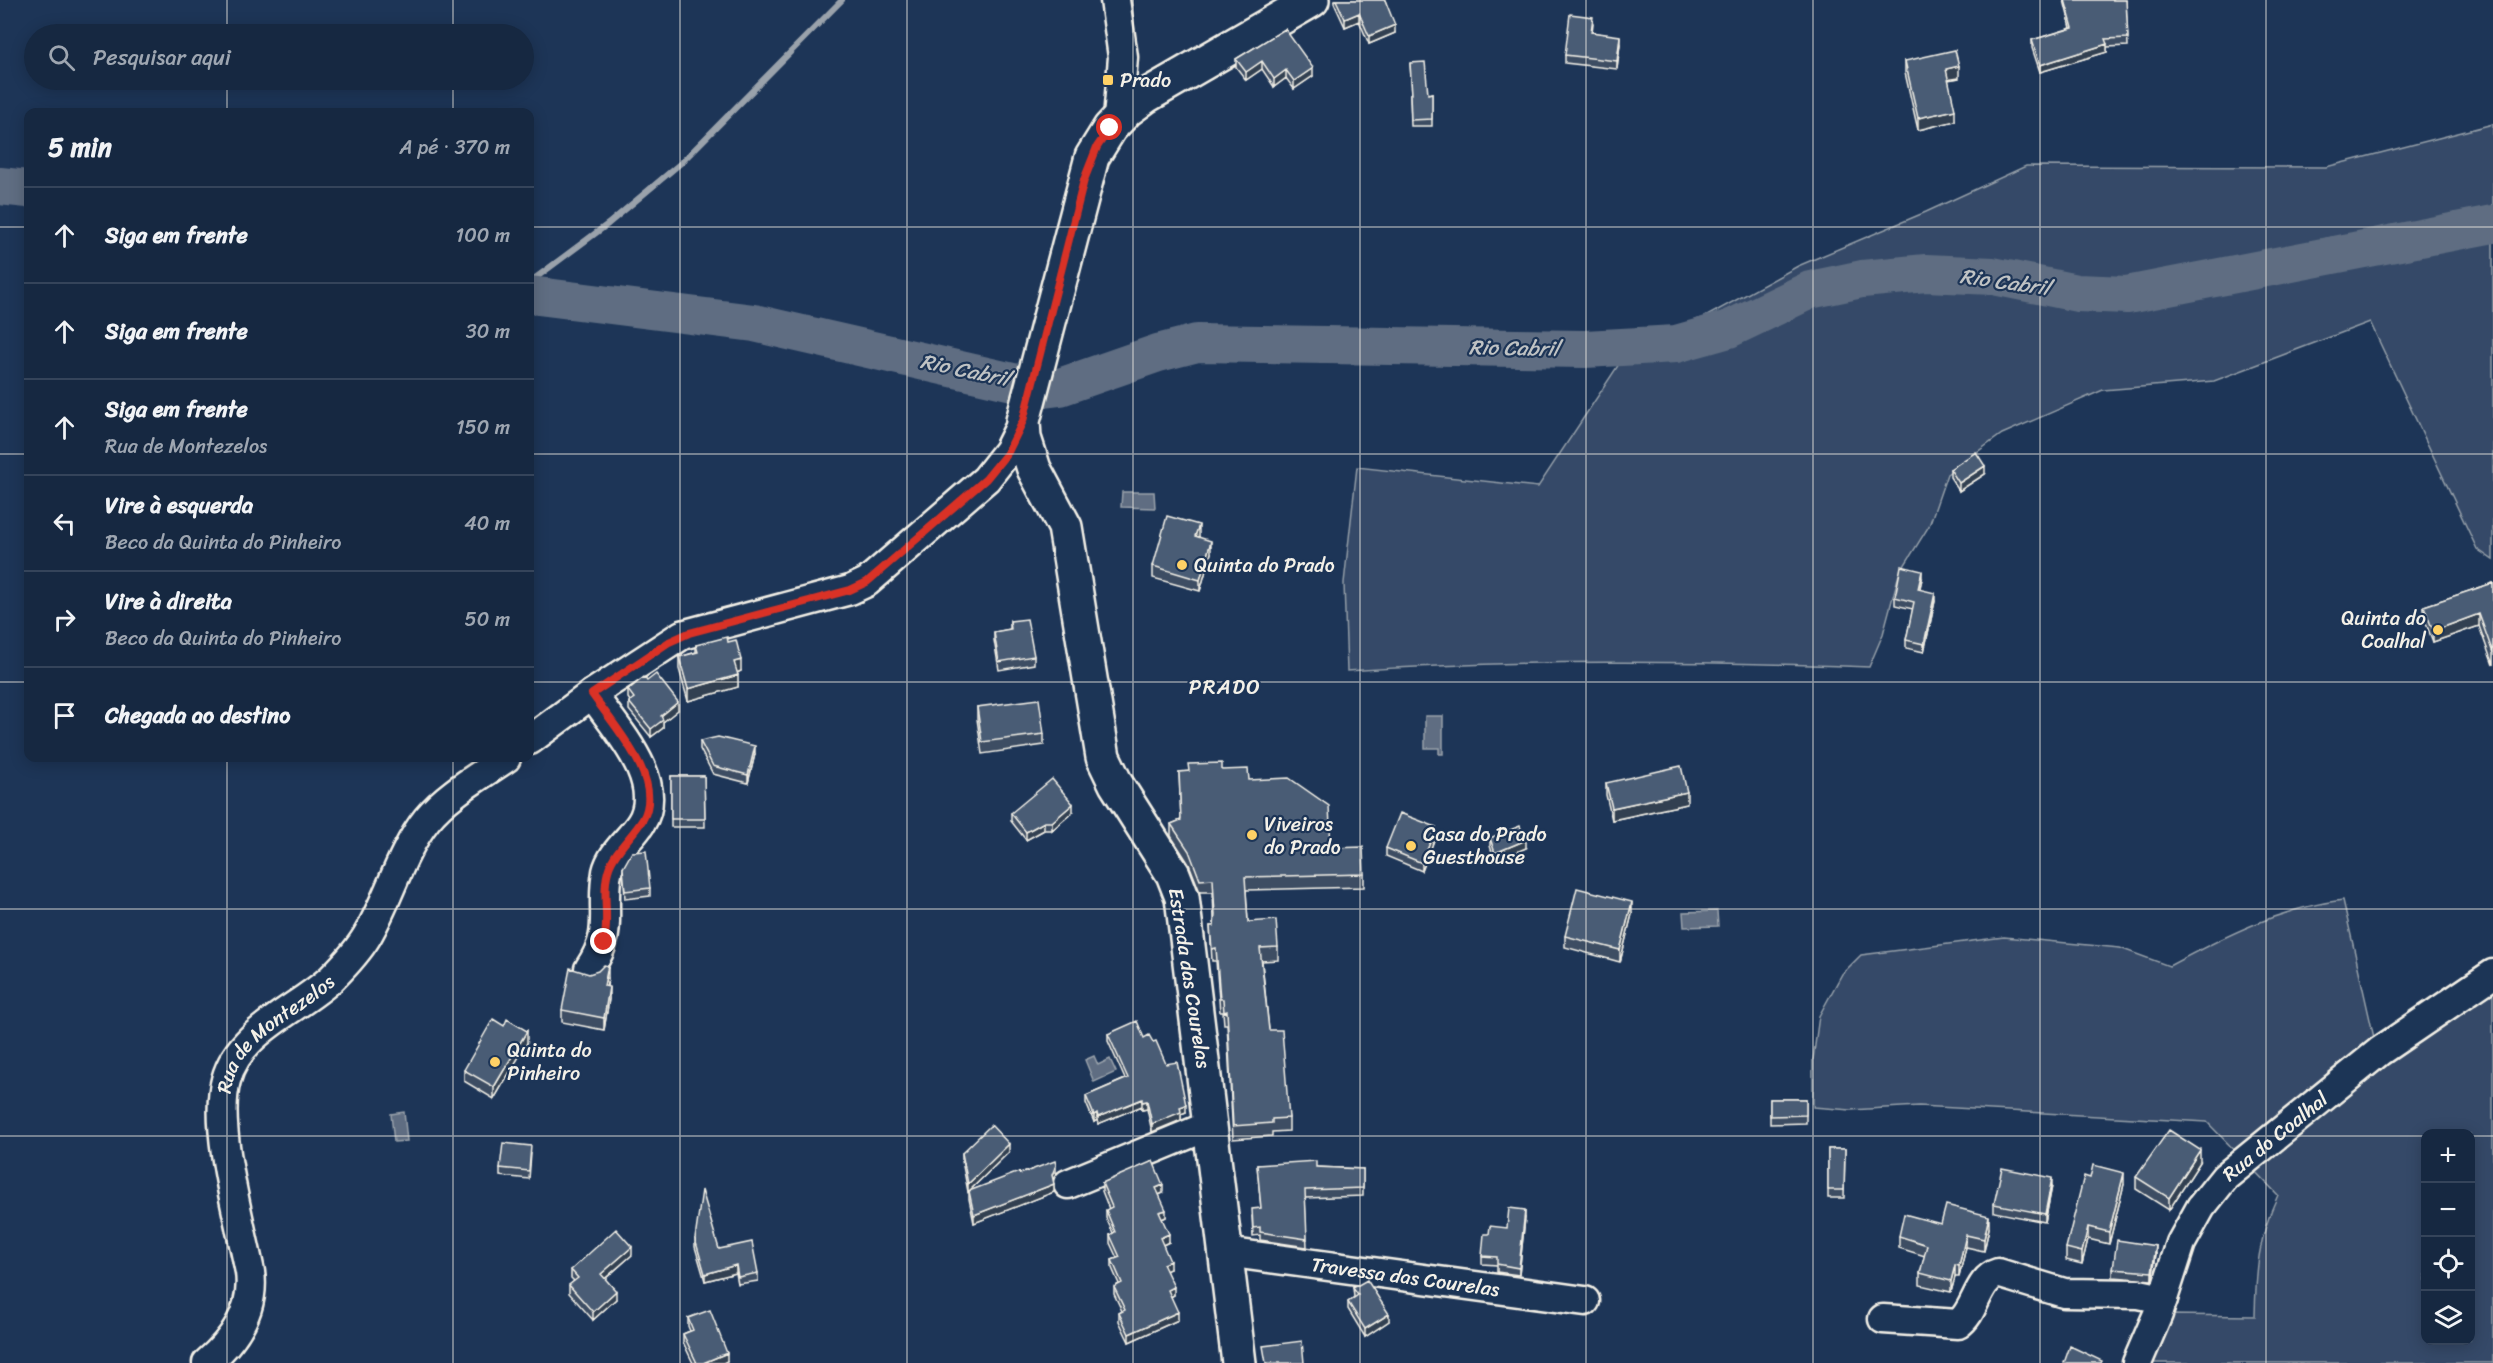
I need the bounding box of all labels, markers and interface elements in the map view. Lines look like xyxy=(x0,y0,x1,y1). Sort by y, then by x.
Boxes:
search box xyxy=(24,24,534,90)
text: Pesquisar aqui xyxy=(93,38,231,77)
icon: search xyxy=(45,41,78,74)
place label: Prado xyxy=(1120,63,1171,98)
marker: Prado xyxy=(1101,73,1115,87)
route start xyxy=(1096,114,1122,140)
text: 5 min xyxy=(48,124,112,170)
text: A pé · 370 m xyxy=(399,130,510,165)
text: Siga em frente xyxy=(105,216,248,255)
text: 100 m xyxy=(456,218,510,253)
icon: ahead xyxy=(48,219,81,252)
water label: Rio Cabril xyxy=(1958,257,2057,308)
text: Siga em frente xyxy=(105,312,248,351)
text: 30 m xyxy=(466,314,510,349)
icon: ahead xyxy=(48,315,81,348)
water label: Rio Cabril xyxy=(1469,328,1564,368)
water label: Rio Cabril xyxy=(917,342,1018,399)
text: Siga em frente xyxy=(105,390,248,429)
text: 150 m xyxy=(456,410,510,445)
icon: ahead xyxy=(48,411,81,444)
text: Rua de Montezelos xyxy=(105,429,267,464)
text: Vire à esquerda xyxy=(105,486,253,525)
text: 40 m xyxy=(464,506,510,541)
icon: left xyxy=(48,507,81,540)
text: Beco da Quinta do Pinheiro xyxy=(105,525,341,560)
place label: Quinta do Prado xyxy=(1194,548,1335,583)
marker: Quinta do Prado xyxy=(1175,558,1189,572)
text: Vire à direita xyxy=(105,582,232,621)
place label: Quinta do Coalhal xyxy=(2341,601,2426,659)
text: 50 m xyxy=(465,602,510,637)
icon: right xyxy=(48,603,81,636)
text: Beco da Quinta do Pinheiro xyxy=(105,621,341,656)
marker: Quinta do Coalhal xyxy=(2431,623,2445,637)
district label: PRADO xyxy=(1189,668,1261,706)
text: Chegada ao destino xyxy=(105,696,290,735)
icon: arrive xyxy=(48,699,81,732)
place label: Viveiros do Prado xyxy=(1264,807,1341,865)
place label: Casa do Prado Guesthouse xyxy=(1423,817,1547,875)
marker: Viveiros do Prado xyxy=(1245,828,1259,842)
marker: Casa do Prado Guesthouse xyxy=(1404,839,1418,853)
street label: Estrada das Courelas xyxy=(1158,885,1221,1072)
route end xyxy=(590,928,616,954)
street label: Rua de Montezelos xyxy=(207,965,344,1096)
place label: Quinta do Pinheiro xyxy=(507,1033,592,1091)
marker: Quinta do Pinheiro xyxy=(488,1055,502,1069)
street label: Rua do Coalhal xyxy=(2214,1082,2337,1191)
map controls xyxy=(2421,1129,2475,1345)
button: + xyxy=(2421,1129,2475,1183)
button: − xyxy=(2421,1183,2475,1237)
button: locate xyxy=(2421,1237,2475,1291)
street label: Travessa das Courelas xyxy=(1309,1247,1502,1307)
button: layers xyxy=(2421,1291,2475,1345)

